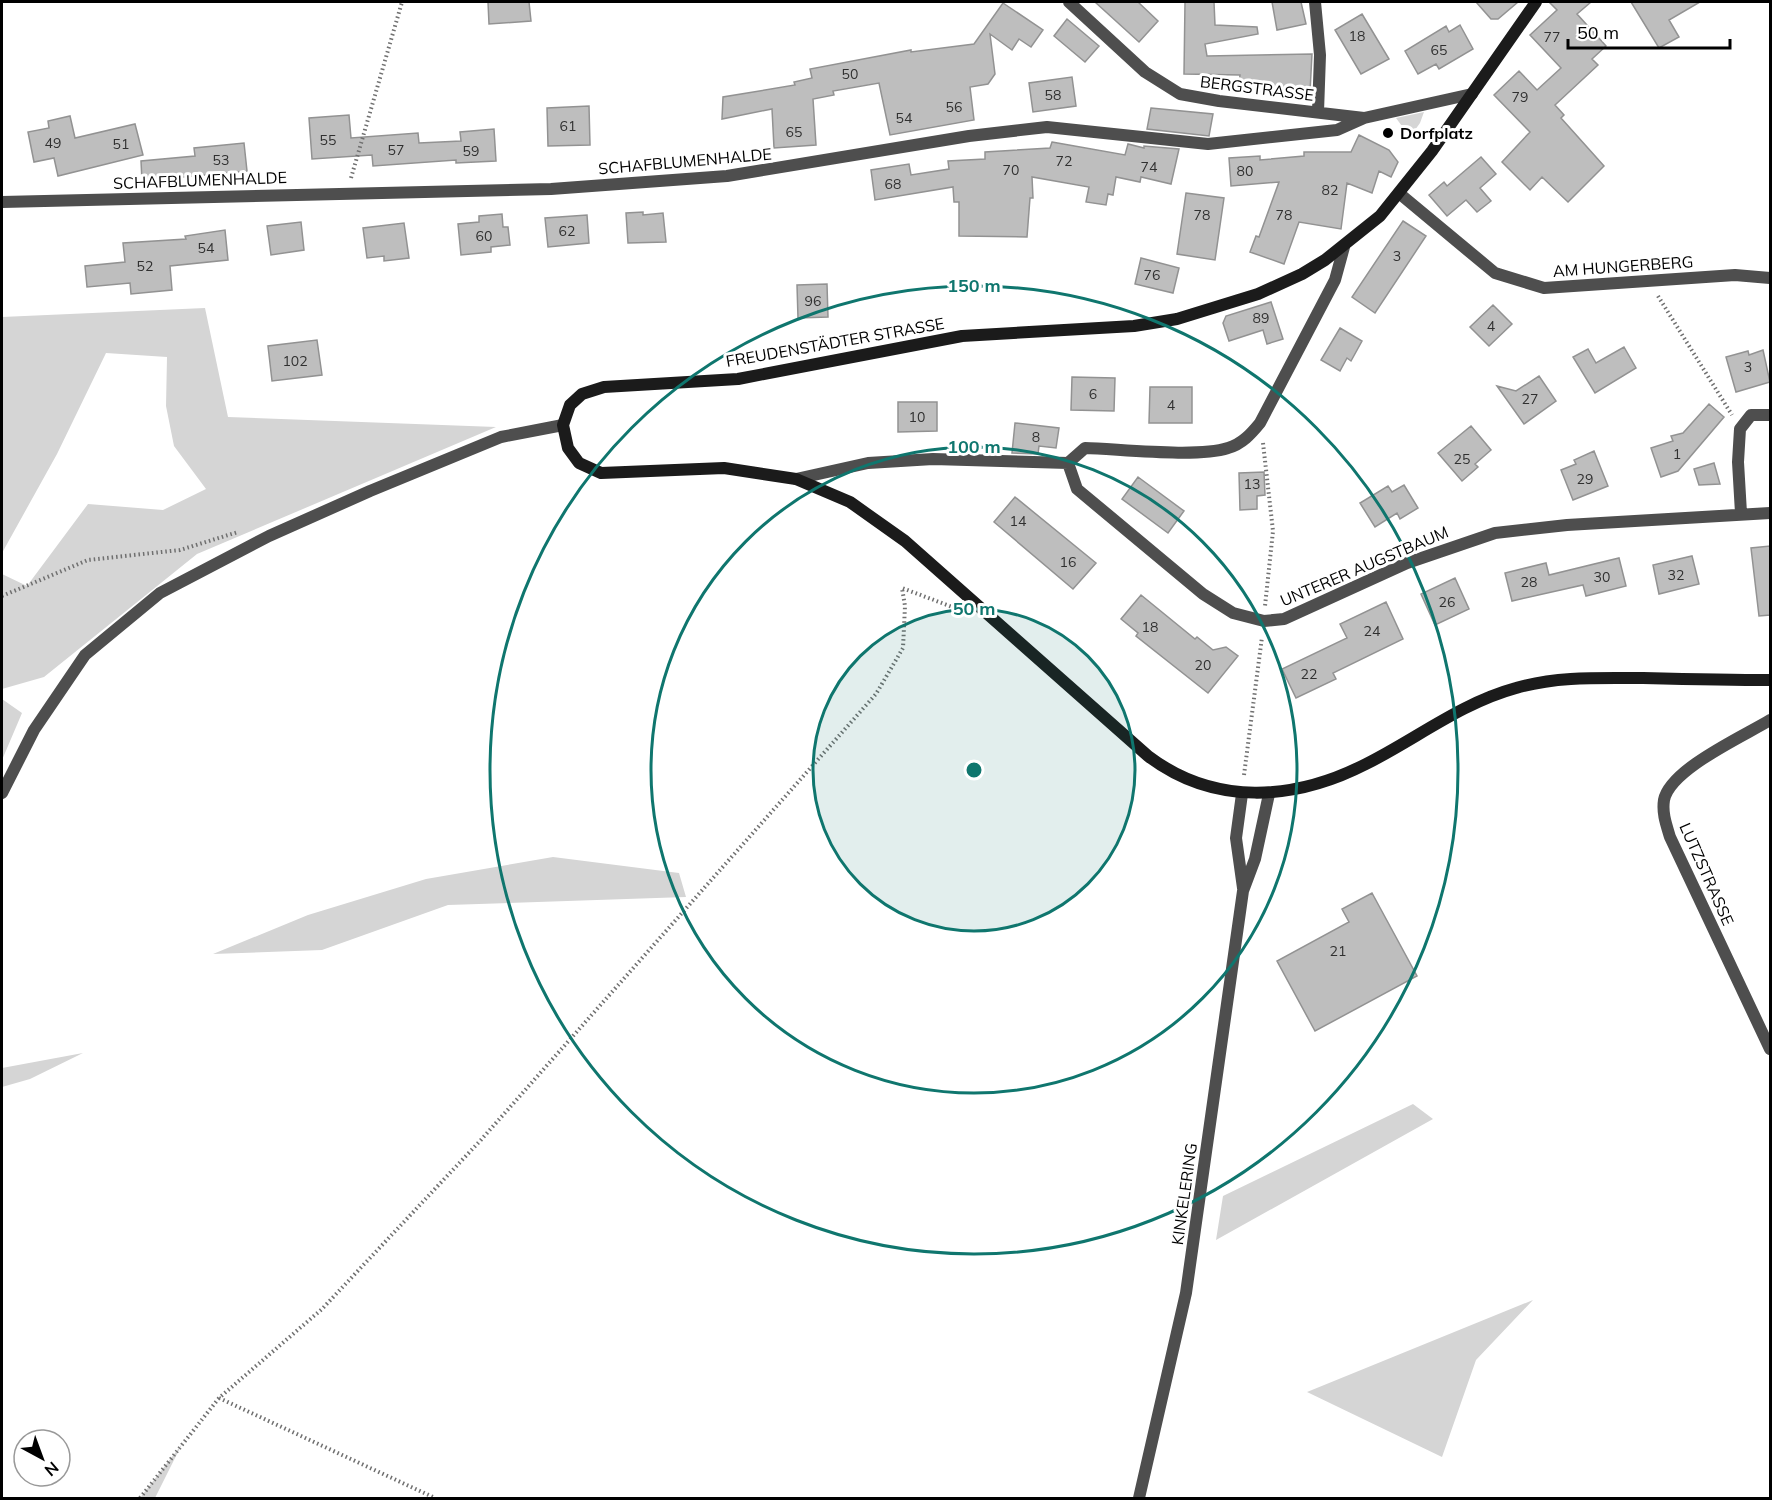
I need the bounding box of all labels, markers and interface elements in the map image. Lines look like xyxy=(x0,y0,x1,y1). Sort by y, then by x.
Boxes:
scale bar xyxy=(1568,12,1730,50)
text: 50 m xyxy=(1577,21,1619,44)
house number: 18 xyxy=(1349,27,1365,45)
house number: 77 xyxy=(1544,28,1560,46)
house number: 65 xyxy=(1431,41,1447,59)
house number: 50 xyxy=(842,65,858,83)
street label: BERGSTRASSE xyxy=(1199,71,1315,105)
house number: 58 xyxy=(1045,86,1061,104)
house number: 79 xyxy=(1512,88,1528,106)
house number: 56 xyxy=(946,98,962,116)
house number: 54 xyxy=(896,109,913,127)
house number: 61 xyxy=(560,117,576,135)
house number: 65 xyxy=(786,123,802,141)
place label: Dorfplatz xyxy=(1400,123,1473,143)
marker: Dorfplatz xyxy=(1381,126,1395,140)
house number: 55 xyxy=(320,131,336,149)
house number: 49 xyxy=(45,134,61,152)
house number: 51 xyxy=(113,135,129,153)
house number: 57 xyxy=(388,141,404,159)
house number: 59 xyxy=(463,142,479,160)
street label: SCHAFBLUMENHALDE xyxy=(597,143,773,179)
house number: 53 xyxy=(213,151,229,169)
house number: 72 xyxy=(1056,152,1072,170)
house number: 74 xyxy=(1141,158,1158,176)
house number: 70 xyxy=(1003,161,1019,179)
house number: 80 xyxy=(1237,162,1253,180)
street label: SCHAFBLUMENHALDE xyxy=(113,167,287,193)
house number: 68 xyxy=(885,175,901,193)
house number: 82 xyxy=(1322,181,1338,199)
house number: 78 xyxy=(1194,206,1210,224)
house number: 78 xyxy=(1276,206,1292,224)
house number: 62 xyxy=(559,222,575,240)
house number: 60 xyxy=(476,227,492,245)
house number: 54 xyxy=(198,239,215,257)
house number: 3 xyxy=(1393,247,1401,265)
street label: AM HUNGERBERG xyxy=(1552,251,1694,281)
house number: 52 xyxy=(137,257,153,275)
house number: 76 xyxy=(1144,266,1160,284)
text: 150 m xyxy=(947,274,1001,297)
house number: 96 xyxy=(805,292,821,310)
house number: 89 xyxy=(1253,309,1269,327)
street label: FREUDENSTÄDTER STRASSE xyxy=(724,313,946,371)
house number: 4 xyxy=(1487,317,1496,335)
house number: 102 xyxy=(282,352,308,370)
house number: 3 xyxy=(1744,358,1752,376)
house number: 6 xyxy=(1089,385,1097,403)
house number: 27 xyxy=(1522,390,1538,408)
house number: 4 xyxy=(1167,396,1176,414)
house number: 10 xyxy=(909,408,925,426)
house number: 8 xyxy=(1032,428,1040,446)
text: 100 m xyxy=(947,435,1001,458)
house number: 1 xyxy=(1673,445,1681,463)
house number: 25 xyxy=(1454,450,1470,468)
house number: 29 xyxy=(1577,470,1593,488)
house number: 13 xyxy=(1244,475,1260,493)
house number: 14 xyxy=(1010,512,1027,530)
street label: UNTERER AUGSTBAUM xyxy=(1277,521,1451,611)
house number: 16 xyxy=(1060,553,1076,571)
house number: 32 xyxy=(1668,566,1684,584)
house number: 30 xyxy=(1594,568,1610,586)
house number: 28 xyxy=(1521,573,1537,591)
house number: 26 xyxy=(1439,593,1455,611)
text: 50 m xyxy=(953,597,995,620)
house number: 18 xyxy=(1142,618,1158,636)
house number: 24 xyxy=(1364,622,1381,640)
house number: 20 xyxy=(1195,656,1211,674)
house number: 22 xyxy=(1301,665,1317,683)
centre of rings xyxy=(964,760,984,780)
street label: LUTZSTRASSE xyxy=(1675,820,1739,928)
house number: 21 xyxy=(1330,942,1346,960)
street label: KINKELERING xyxy=(1167,1142,1201,1246)
north arrow xyxy=(12,1428,72,1488)
text: N xyxy=(41,1458,63,1481)

